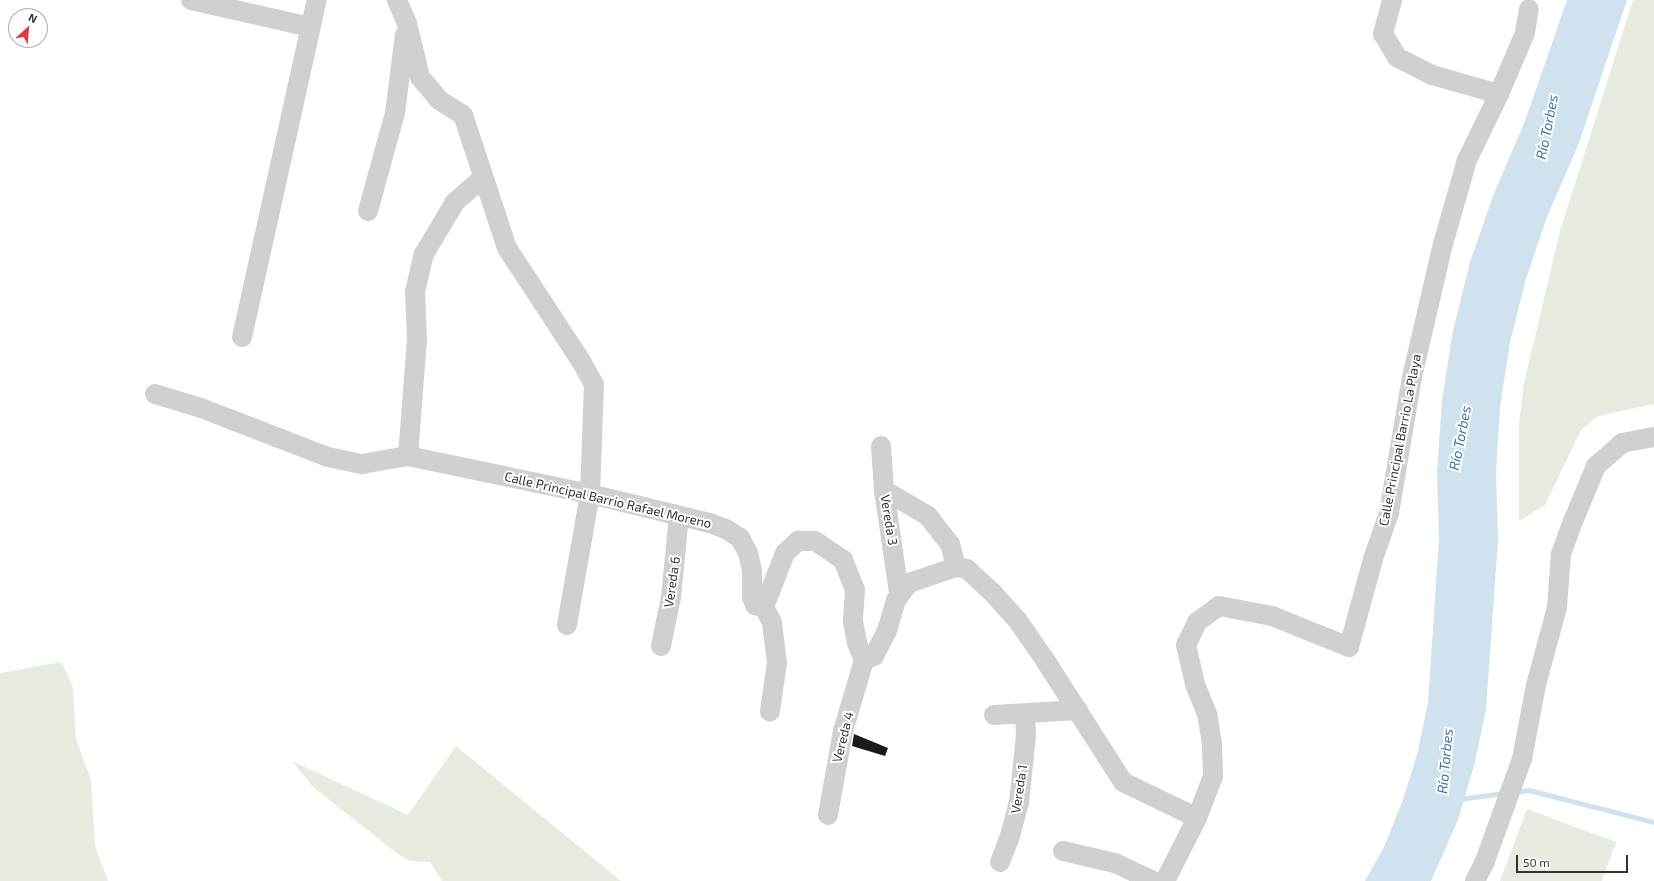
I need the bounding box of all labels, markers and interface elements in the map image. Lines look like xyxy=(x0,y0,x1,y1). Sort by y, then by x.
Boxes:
north arrow xyxy=(8,8,48,48)
text: N xyxy=(27,10,39,25)
water label: Río Torbes xyxy=(1532,93,1562,161)
street label: Calle Principal Barrio La Playa xyxy=(1376,352,1424,528)
water label: Río Torbes xyxy=(1445,404,1475,472)
street label: Calle Principal Barrio Rafael Moreno xyxy=(503,468,713,532)
street label: Vereda 3 xyxy=(877,494,901,546)
street label: Vereda 6 xyxy=(661,555,683,609)
street label: Vereda 4 xyxy=(829,710,857,764)
water label: Río Torbes xyxy=(1434,728,1456,794)
street label: Vereda 1 xyxy=(1007,764,1031,814)
scale bar xyxy=(1518,847,1630,873)
text: 50 m xyxy=(1523,855,1550,869)

